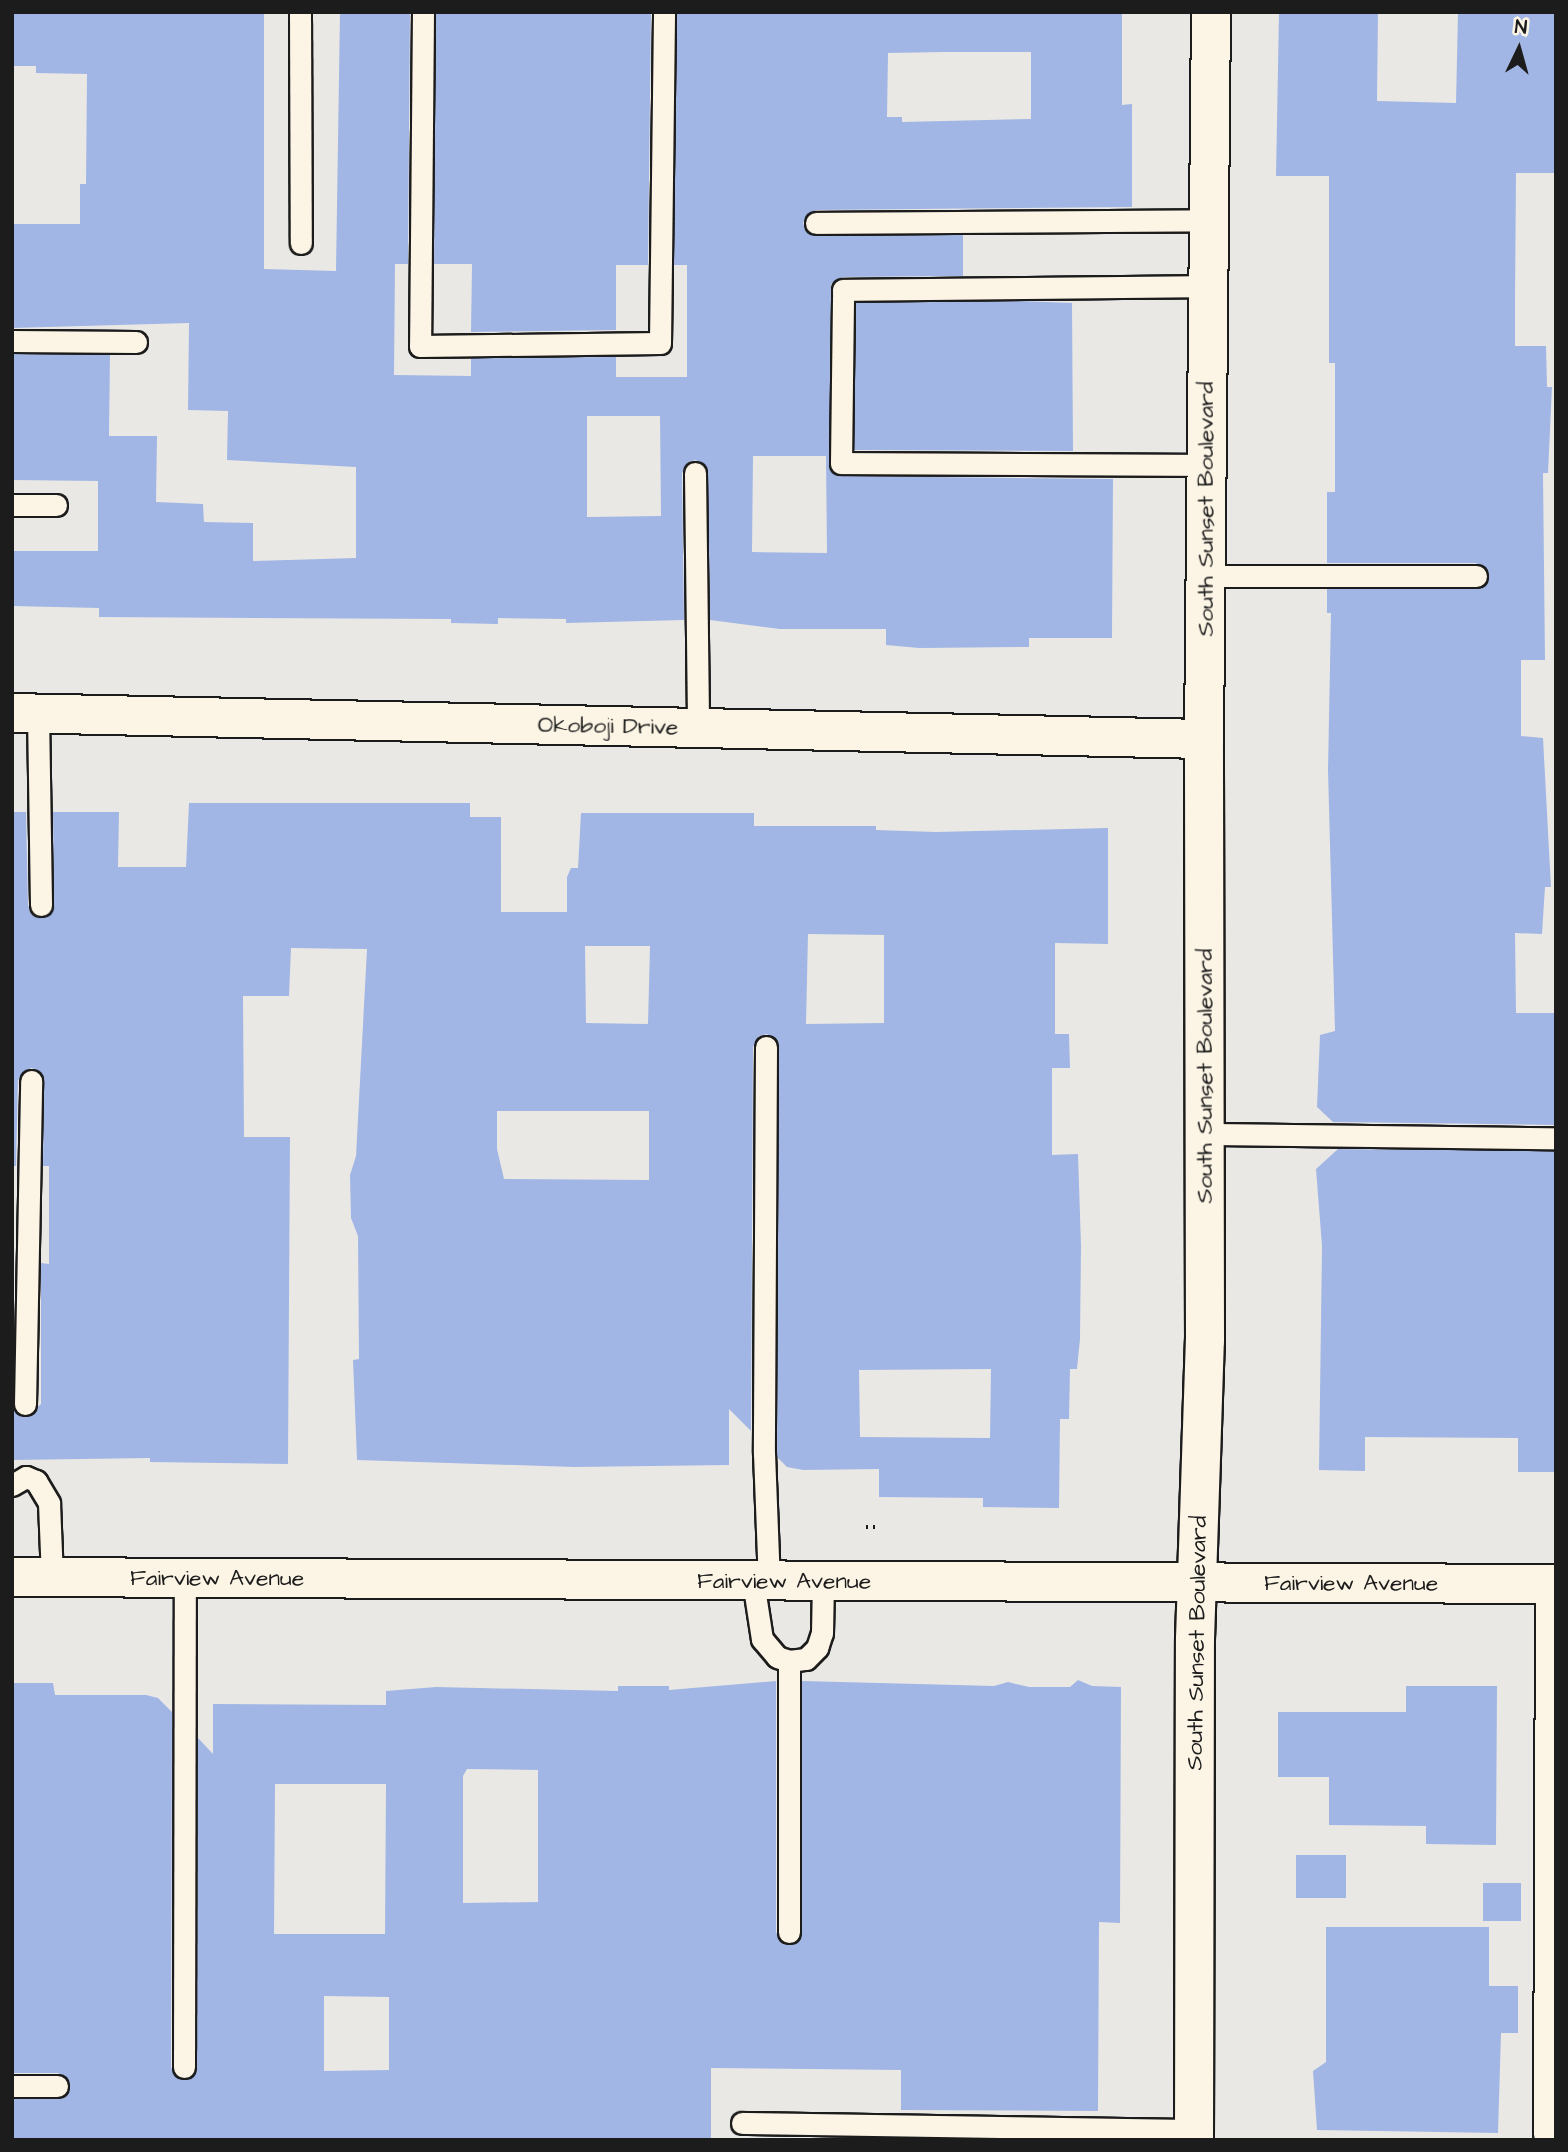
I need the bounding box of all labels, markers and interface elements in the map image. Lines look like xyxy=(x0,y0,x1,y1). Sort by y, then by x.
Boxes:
north arrow xyxy=(1484,14,1554,84)
text: N xyxy=(1514,14,1528,42)
street label: South Sunset Boulevard xyxy=(1192,382,1220,636)
street label: Okoboji Drive xyxy=(537,711,679,741)
street label: South Sunset Boulevard xyxy=(1191,949,1219,1203)
street label: South Sunset Boulevard xyxy=(1181,1515,1213,1771)
street label: Fairview Avenue xyxy=(130,1564,304,1592)
street label: Fairview Avenue xyxy=(697,1567,871,1595)
street label: Fairview Avenue xyxy=(1264,1569,1438,1597)

